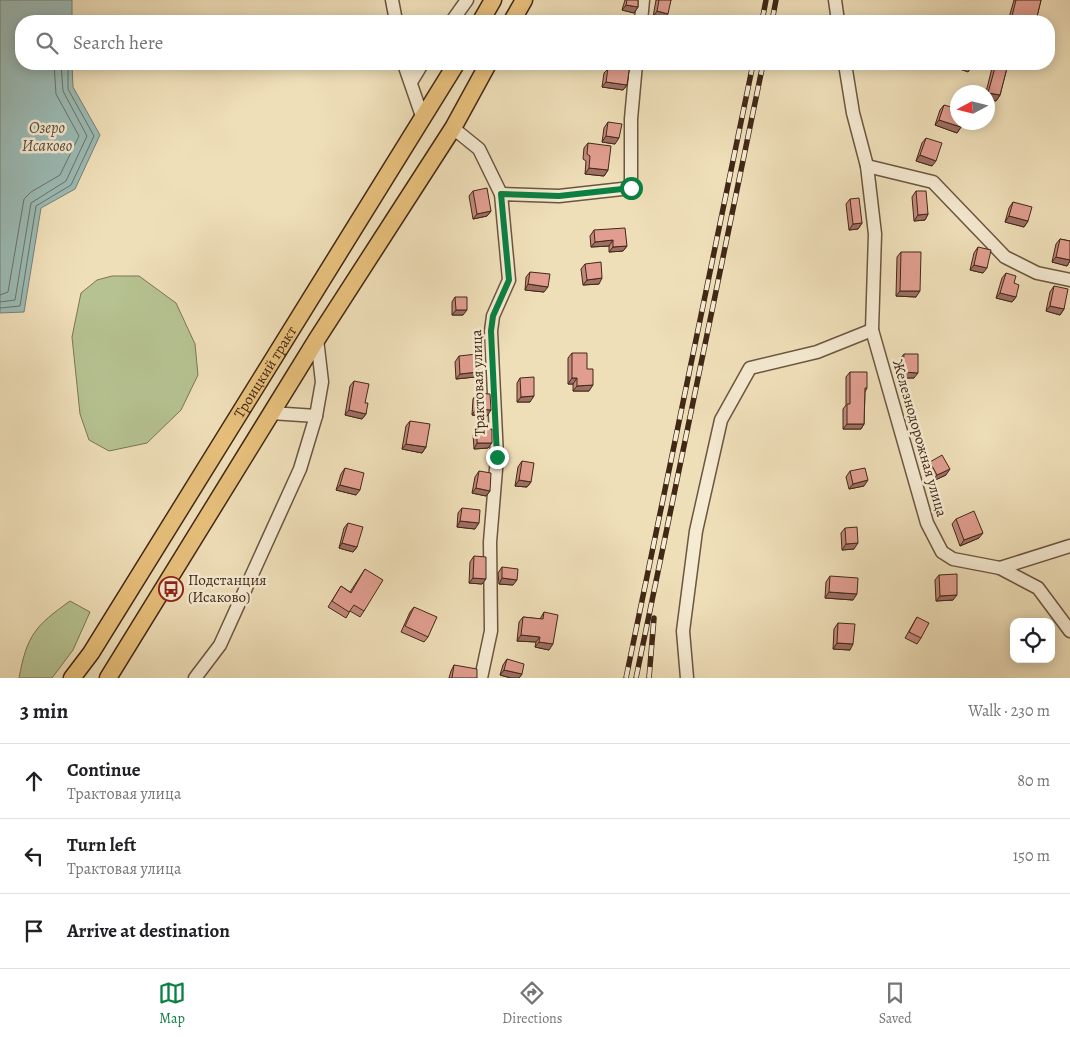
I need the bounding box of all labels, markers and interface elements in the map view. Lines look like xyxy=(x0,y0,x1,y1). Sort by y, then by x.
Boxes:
search box xyxy=(15,15,1055,70)
icon: search xyxy=(33,29,61,57)
text: Search here xyxy=(73,30,163,56)
north arrow xyxy=(950,85,995,130)
water label: Озеро Исаково xyxy=(22,117,72,157)
route start xyxy=(620,177,643,200)
street label: Троицкий тракт xyxy=(229,322,301,422)
street label: Трактовая улица xyxy=(466,329,490,437)
street label: Железнодорожная улица xyxy=(888,357,952,519)
route end xyxy=(486,446,509,469)
place label: Подстанция (Исаково) xyxy=(188,570,266,607)
bus stop icon: Подстанция (Исаково) xyxy=(158,576,184,602)
map controls xyxy=(1010,618,1055,663)
button: locate xyxy=(1010,618,1055,663)
text: 3 min xyxy=(20,697,68,725)
text: Walk · 230 m xyxy=(968,700,1050,722)
text: Continue xyxy=(67,757,141,783)
icon: ahead xyxy=(20,767,48,795)
text: 80 m xyxy=(1017,770,1050,792)
text: Трактовая улица xyxy=(67,783,181,805)
text: Turn left xyxy=(67,832,136,858)
icon: left xyxy=(20,842,48,870)
text: 150 m xyxy=(1013,845,1050,867)
text: Трактовая улица xyxy=(67,858,181,880)
icon: arrive xyxy=(20,917,48,945)
text: Arrive at destination xyxy=(67,918,230,944)
tab: Map xyxy=(158,979,186,1028)
tab: Directions xyxy=(502,979,562,1028)
tab: Saved xyxy=(879,979,912,1028)

